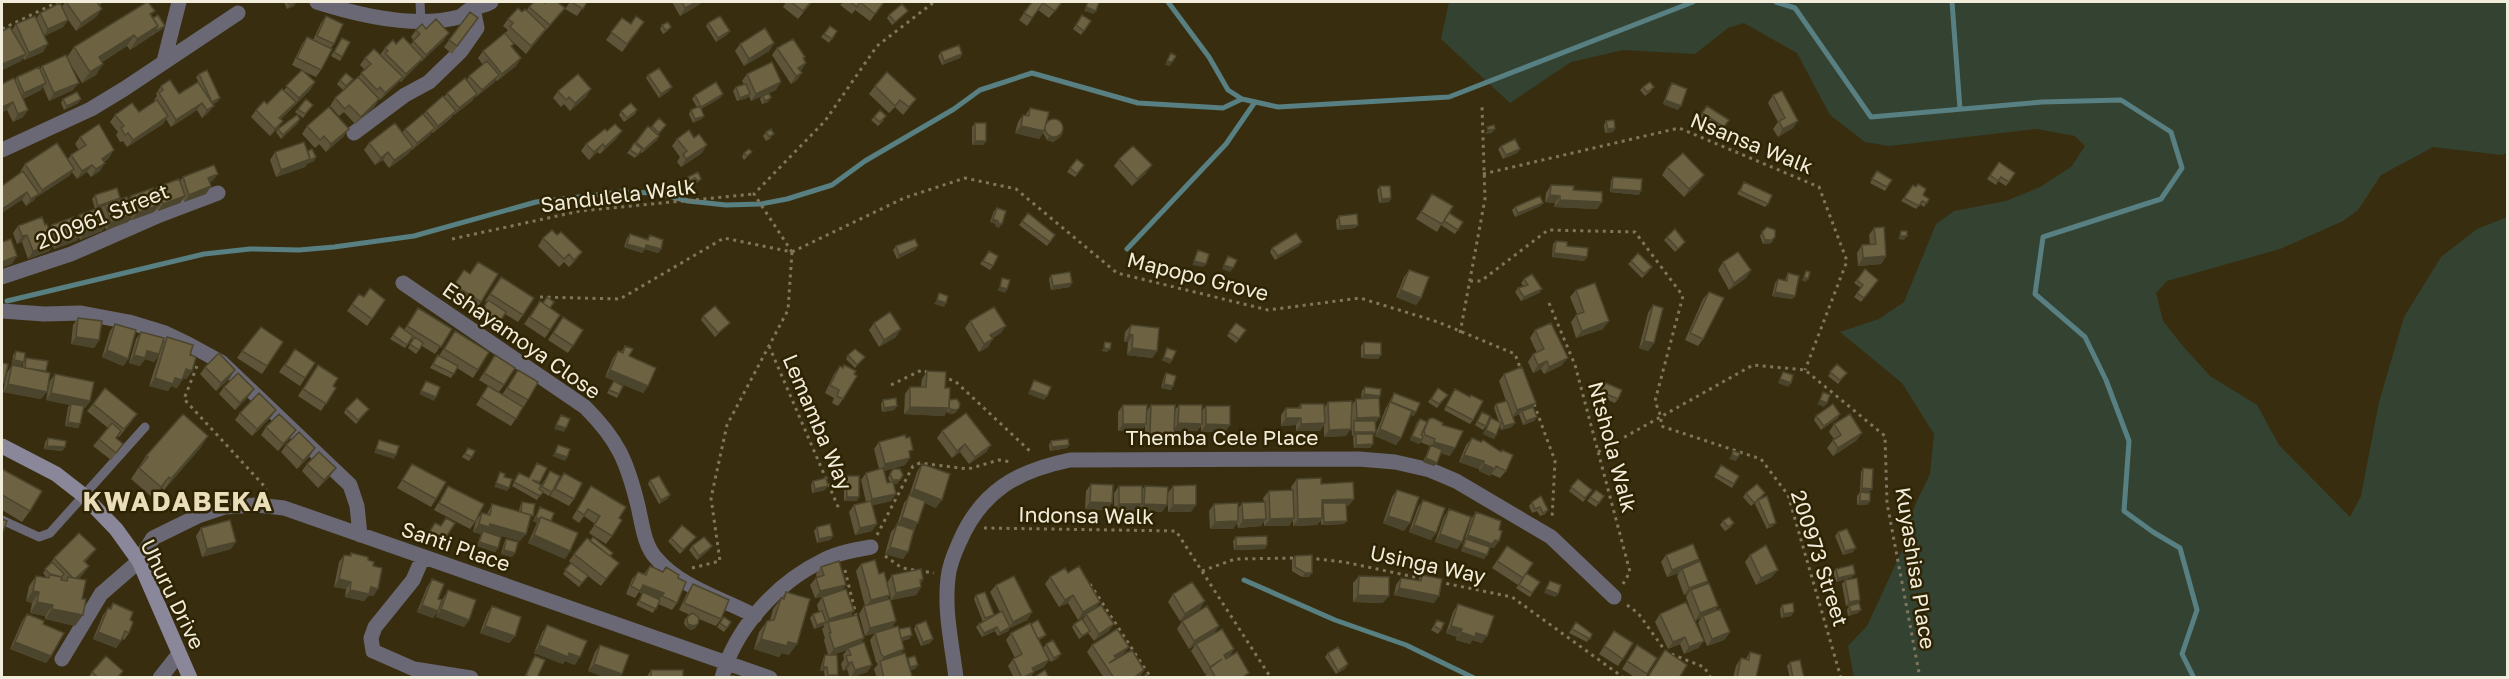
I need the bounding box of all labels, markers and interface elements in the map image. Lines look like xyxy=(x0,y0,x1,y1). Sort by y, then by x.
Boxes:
street label: Nsansa Walk xyxy=(1687,107,1817,179)
street label: Sandulela Walk xyxy=(539,173,697,217)
street label: 200961 Street xyxy=(32,177,172,255)
street label: Mapopo Grove xyxy=(1125,246,1271,306)
street label: Eshayamoya Close xyxy=(438,276,606,404)
street label: Lemamba Way xyxy=(778,350,858,494)
street label: Ntshola Walk xyxy=(1583,379,1643,515)
street label: Themba Cele Place xyxy=(1125,424,1319,450)
district label: KWADABEKA xyxy=(83,485,274,517)
street label: Kuyashisa Place xyxy=(1890,485,1942,651)
street label: 200973 Street xyxy=(1786,487,1854,629)
street label: Indonsa Walk xyxy=(1018,501,1154,529)
street label: Santi Place xyxy=(398,515,514,577)
street label: Uhuru Drive xyxy=(135,535,211,653)
street label: Usinga Way xyxy=(1368,539,1488,589)

